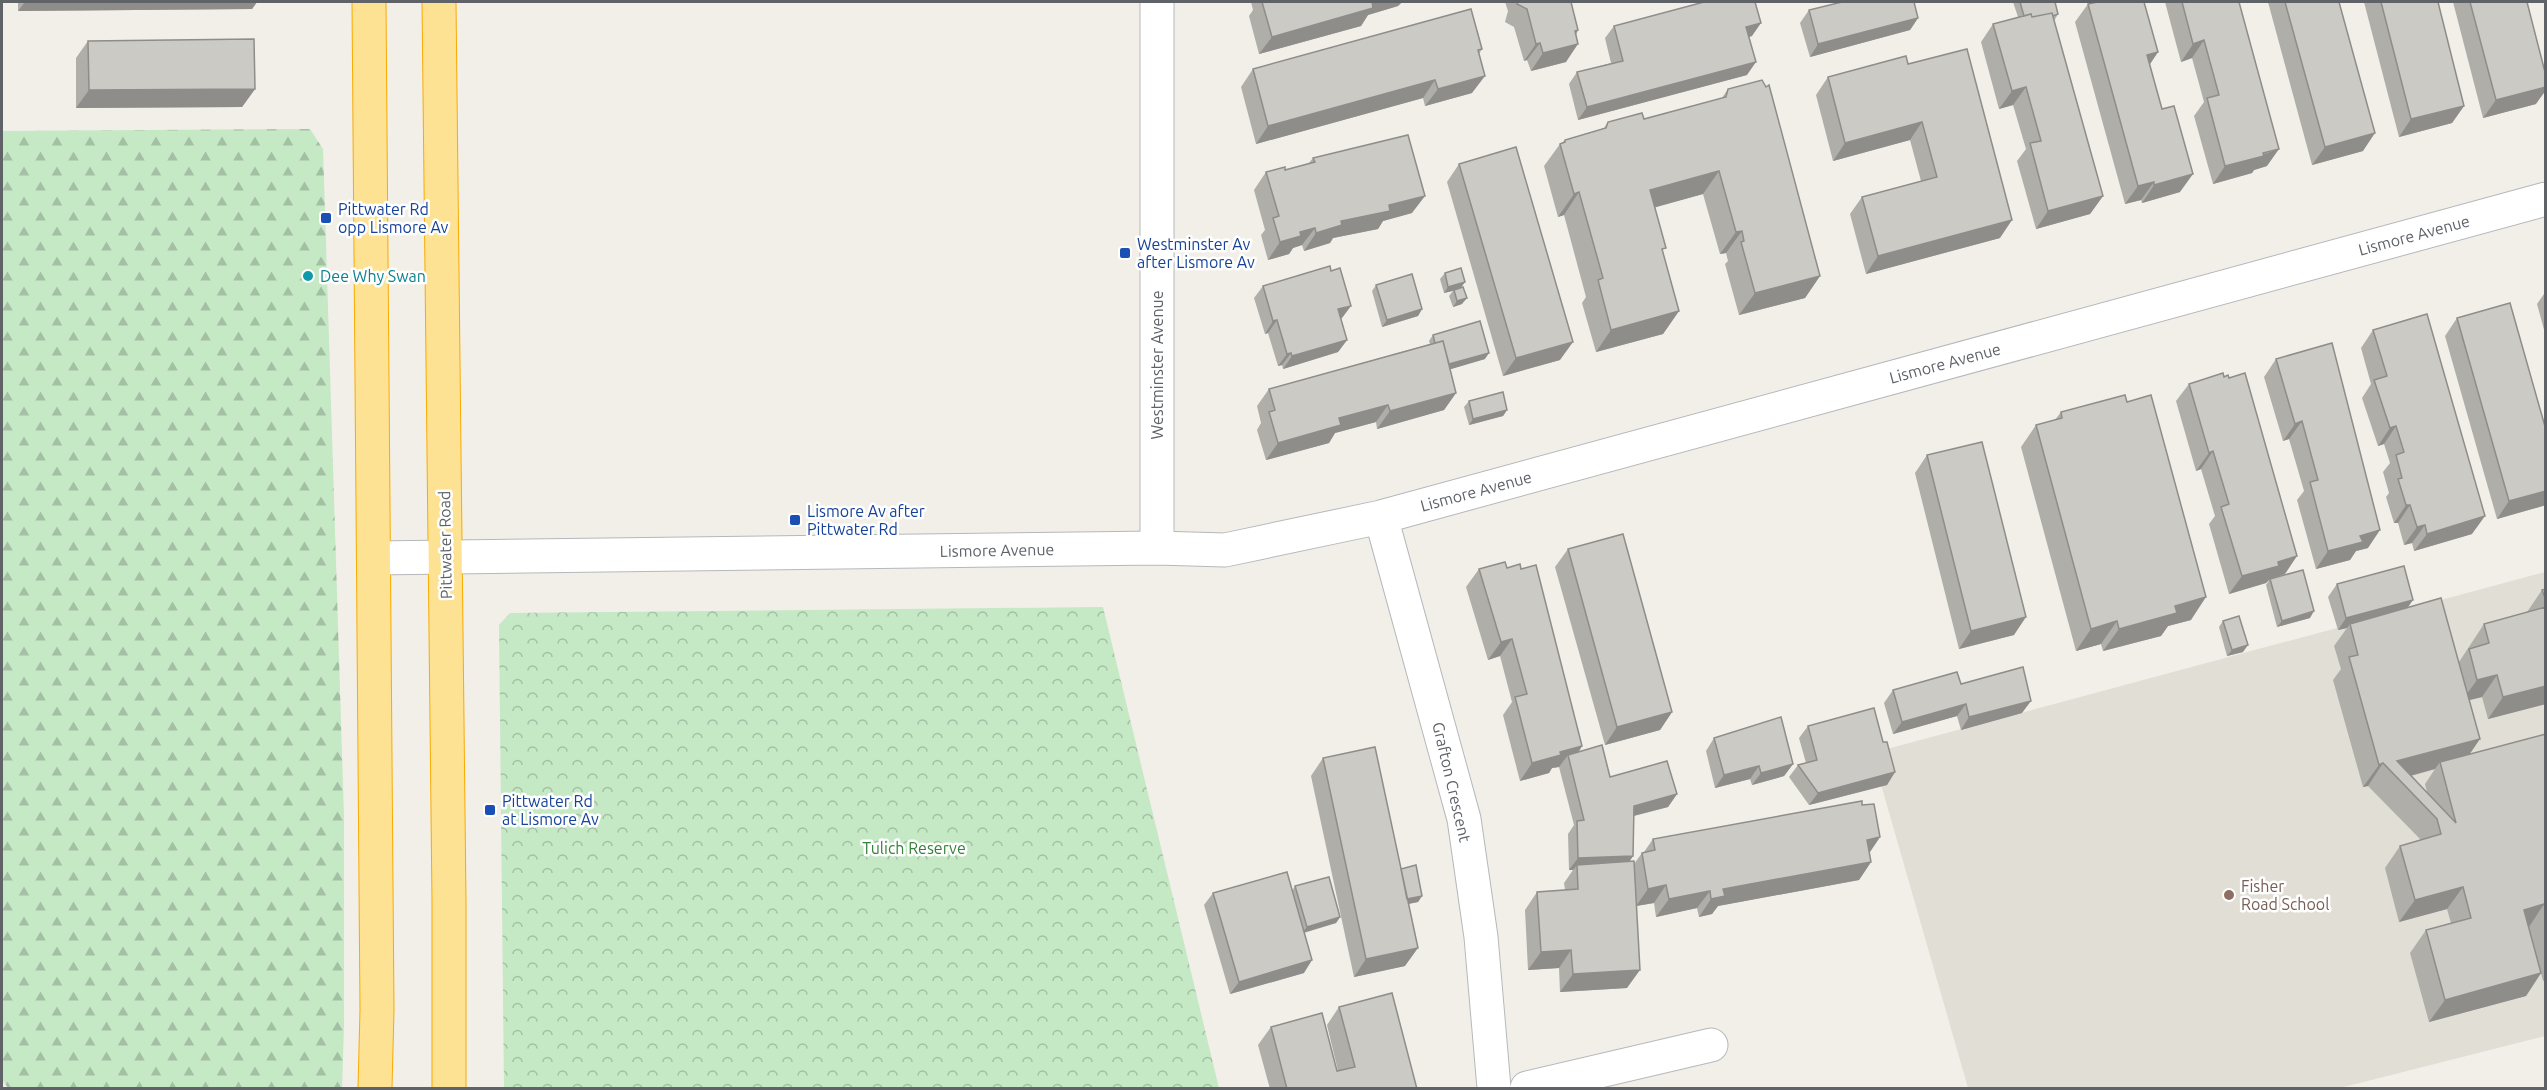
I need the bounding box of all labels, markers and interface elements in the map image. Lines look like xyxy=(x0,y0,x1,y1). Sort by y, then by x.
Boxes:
place label: Pittwater Rd opp Lismore Av xyxy=(338,200,449,236)
marker: Pittwater Rd opp Lismore Av xyxy=(319,211,333,225)
street label: Lismore Avenue xyxy=(2356,211,2472,259)
place label: Westminster Av after Lismore Av xyxy=(1137,235,1255,271)
marker: Westminster Av after Lismore Av xyxy=(1118,246,1132,260)
place label: Dee Why Swan xyxy=(320,267,426,285)
marker: Dee Why Swan xyxy=(301,269,315,283)
street label: Westminster Avenue xyxy=(1148,290,1166,440)
street label: Lismore Avenue xyxy=(1887,339,2003,387)
street label: Lismore Avenue xyxy=(1418,467,1534,515)
street label: Pittwater Road xyxy=(435,491,455,599)
place label: Lismore Av after Pittwater Rd xyxy=(807,502,925,538)
marker: Lismore Av after Pittwater Rd xyxy=(788,513,802,527)
street label: Lismore Avenue xyxy=(940,540,1054,560)
street label: Grafton Crescent xyxy=(1429,720,1475,844)
place label: Pittwater Rd at Lismore Av xyxy=(502,792,599,828)
marker: Pittwater Rd at Lismore Av xyxy=(483,803,497,817)
park label: Tulich Reserve xyxy=(862,839,966,857)
place label: Fisher Road School xyxy=(2241,877,2329,913)
marker: Fisher Road School xyxy=(2222,888,2236,902)

